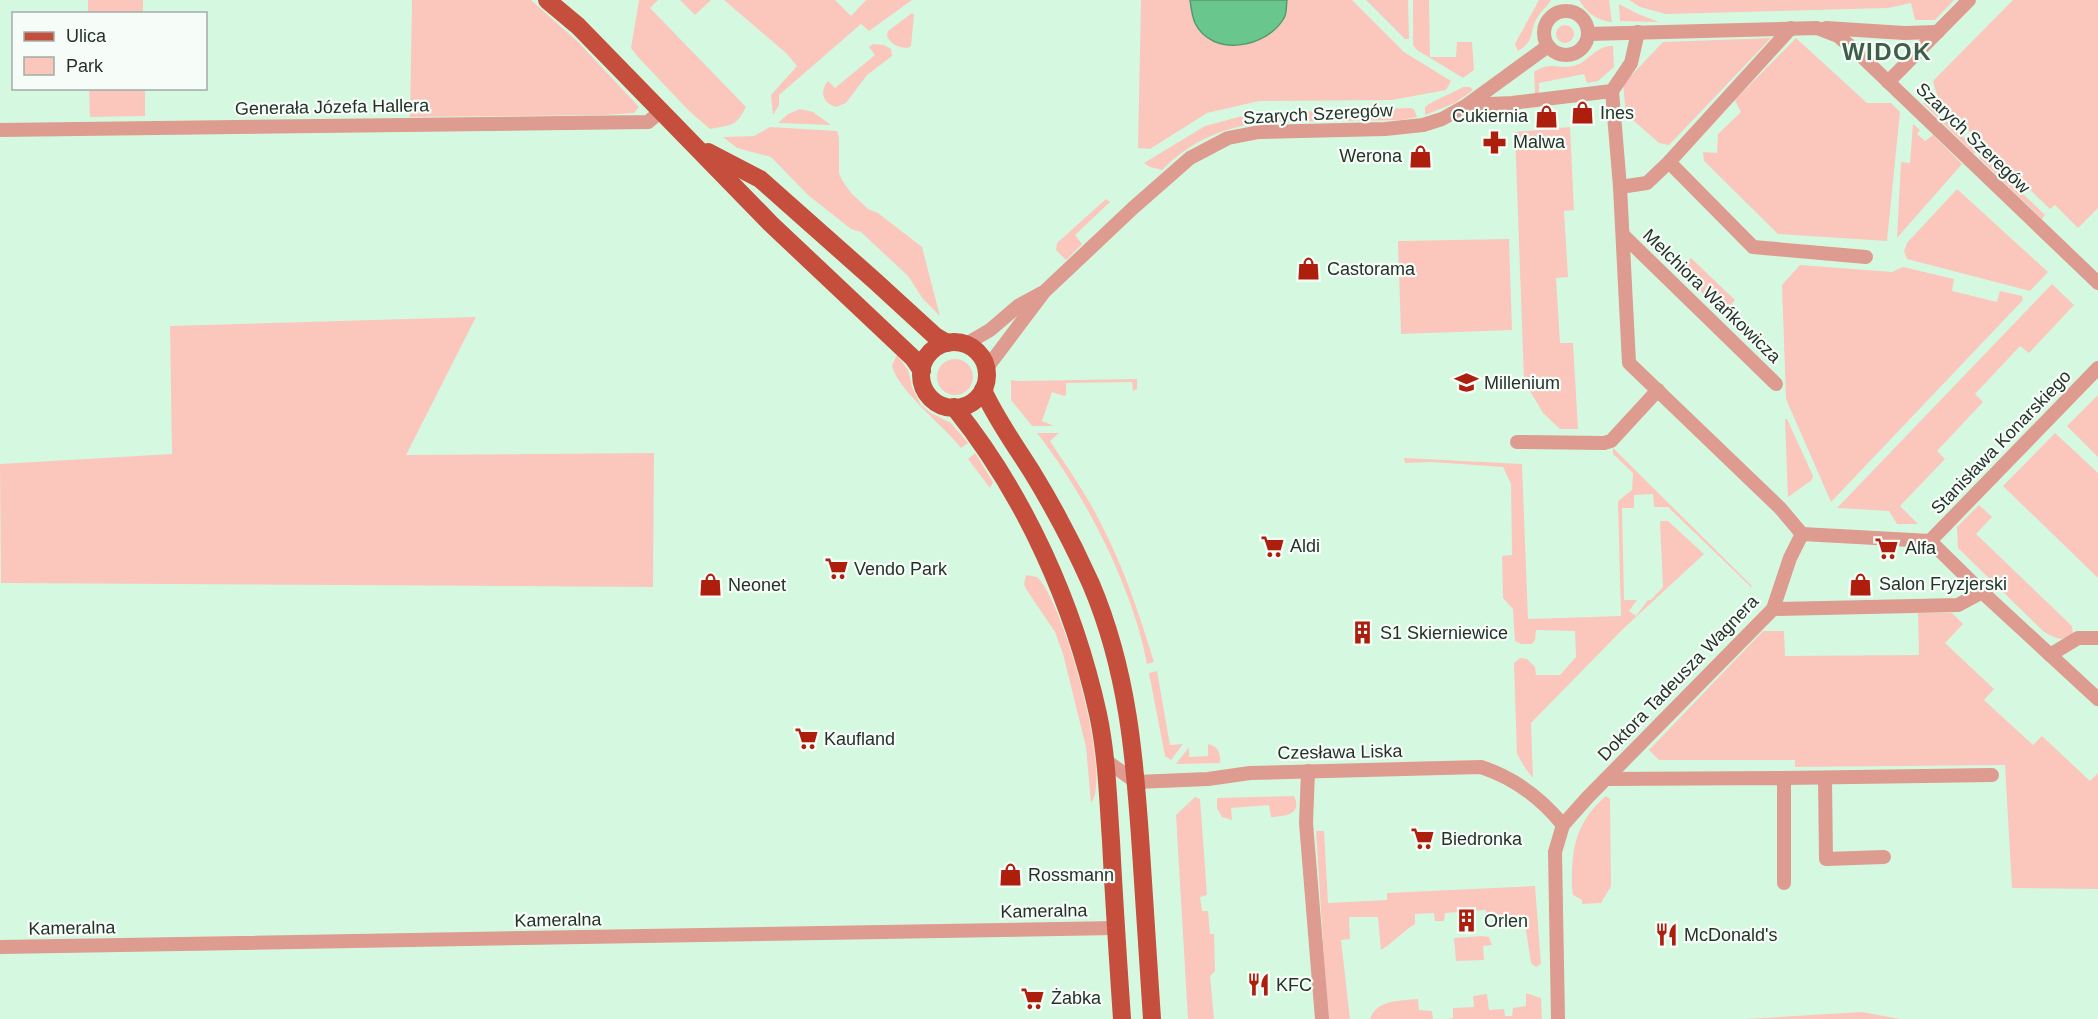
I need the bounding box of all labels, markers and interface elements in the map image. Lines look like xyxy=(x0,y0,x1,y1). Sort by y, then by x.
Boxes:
legend xyxy=(12,12,207,90)
text: Ulica xyxy=(66,26,107,46)
district label: WIDOK xyxy=(1842,38,1932,65)
text: Park xyxy=(66,56,104,76)
street label: Szarych Szeregów xyxy=(1912,79,2035,198)
street label: Generała Józefa Hallera xyxy=(235,95,430,119)
street label: Szarych Szeregów xyxy=(1243,100,1394,128)
shop icon: Ines xyxy=(1569,100,1595,126)
shop icon: Cukiernia xyxy=(1533,103,1559,129)
place label: Ines xyxy=(1600,103,1634,123)
place label: Cukiernia xyxy=(1452,106,1529,126)
pharmacy icon: Malwa xyxy=(1482,129,1508,155)
place label: Malwa xyxy=(1513,132,1566,152)
shop icon: Werona xyxy=(1407,143,1433,169)
place label: Werona xyxy=(1339,146,1403,166)
street label: Melchiora Wańkowicza xyxy=(1639,225,1786,368)
shop icon: Castorama xyxy=(1296,256,1322,282)
place label: Castorama xyxy=(1327,259,1416,279)
street label: Stanisława Konarskiego xyxy=(1927,366,2075,518)
school or university icon: Millenium xyxy=(1453,370,1479,396)
place label: Millenium xyxy=(1484,373,1560,393)
supermarket icon: Aldi xyxy=(1259,533,1285,559)
supermarket icon: Alfa xyxy=(1874,535,1900,561)
place label: Aldi xyxy=(1290,536,1320,556)
place label: Alfa xyxy=(1905,538,1937,558)
supermarket icon: Vendo Park xyxy=(823,556,849,582)
place label: Vendo Park xyxy=(854,559,948,579)
shop icon: Salon Fryzjerski xyxy=(1848,571,1874,597)
shop icon: Neonet xyxy=(697,572,723,598)
place label: Salon Fryzjerski xyxy=(1879,574,2007,594)
place label: Neonet xyxy=(728,575,786,595)
street label: Doktora Tadeusza Wagnera xyxy=(1594,590,1763,765)
building icon: S1 Skierniewice xyxy=(1349,620,1375,646)
place label: S1 Skierniewice xyxy=(1380,623,1508,643)
supermarket icon: Kaufland xyxy=(793,726,819,752)
place label: Kaufland xyxy=(824,729,895,749)
street label: Czesława Liska xyxy=(1277,741,1404,763)
supermarket icon: Biedronka xyxy=(1410,826,1436,852)
place label: Biedronka xyxy=(1441,829,1523,849)
shop icon: Rossmann xyxy=(997,862,1023,888)
place label: Rossmann xyxy=(1028,865,1114,885)
street label: Kameralna xyxy=(1000,900,1089,922)
building icon: Orlen xyxy=(1453,908,1479,934)
street label: Kameralna xyxy=(514,909,603,931)
place label: Orlen xyxy=(1484,911,1528,931)
street label: Kameralna xyxy=(28,917,117,939)
restaurant icon: McDonald's xyxy=(1653,922,1679,948)
place label: McDonald's xyxy=(1684,925,1777,945)
restaurant icon: KFC xyxy=(1245,972,1271,998)
place label: KFC xyxy=(1276,975,1312,995)
supermarket icon: Żabka xyxy=(1020,985,1046,1011)
place label: Żabka xyxy=(1051,988,1102,1008)

